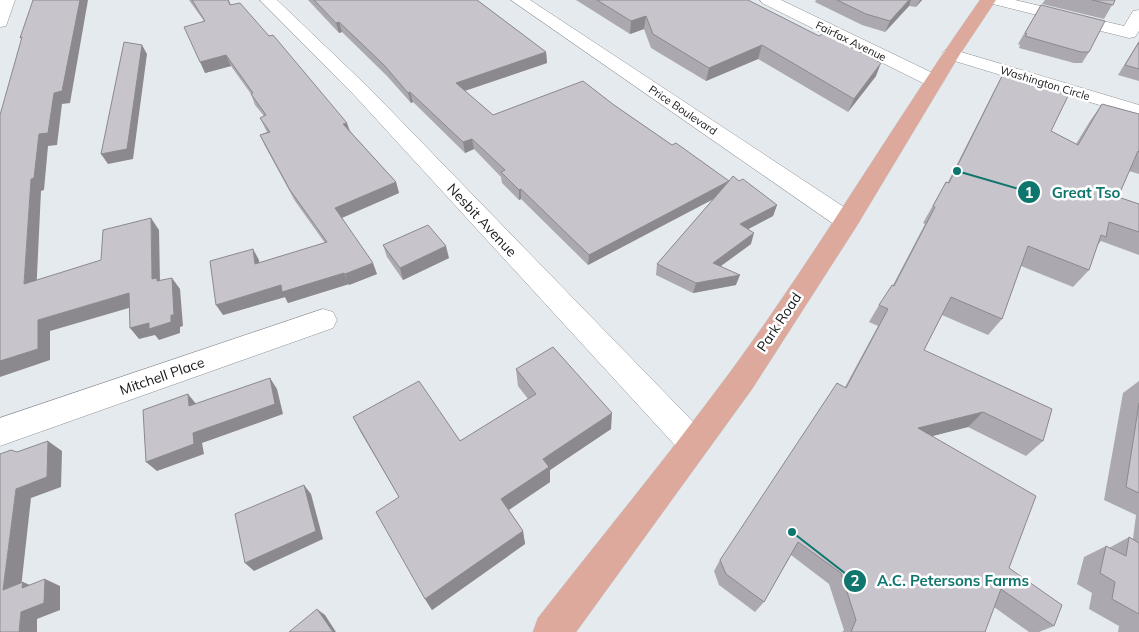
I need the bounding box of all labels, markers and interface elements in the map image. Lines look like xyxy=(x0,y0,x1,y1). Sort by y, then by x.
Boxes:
street label: Fairfax Avenue xyxy=(813,18,889,64)
street label: Washington Circle xyxy=(998,63,1092,103)
street label: Price Boulevard xyxy=(646,82,720,138)
callout: Great Tso xyxy=(1017,177,1131,207)
street label: Nesbit Avenue xyxy=(443,179,521,261)
text: 1 xyxy=(1024,183,1034,202)
text: Great Tso xyxy=(1052,183,1120,202)
street label: Park Road xyxy=(753,289,805,355)
street label: Mitchell Place xyxy=(117,353,207,399)
callout: A.C. Petersons Farms xyxy=(842,566,1039,596)
text: 2 xyxy=(850,571,860,590)
text: A.C. Petersons Farms xyxy=(877,571,1029,590)

